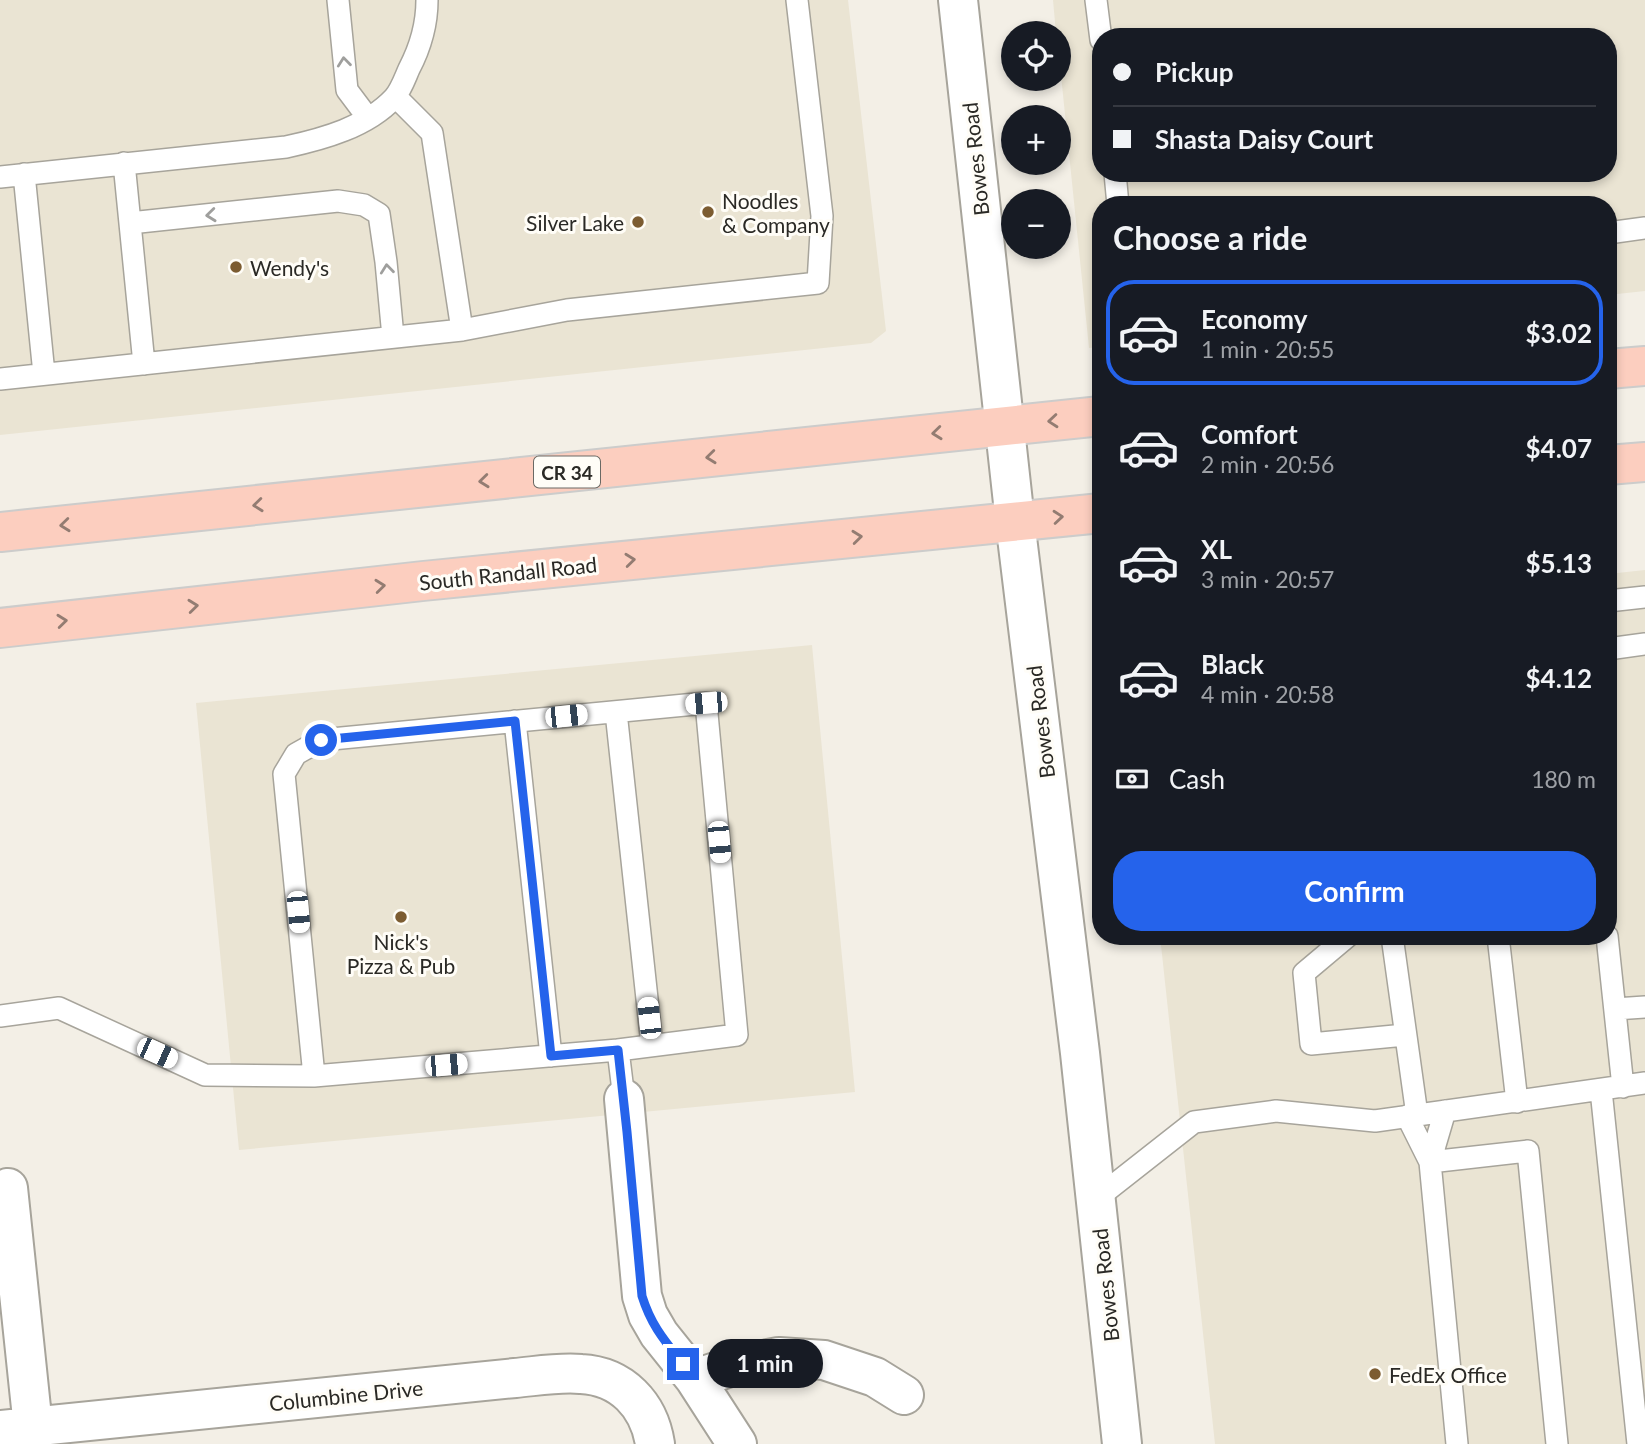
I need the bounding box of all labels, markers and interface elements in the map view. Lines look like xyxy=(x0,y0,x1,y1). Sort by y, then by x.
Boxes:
map controls xyxy=(1001,21,1071,259)
button: locate xyxy=(1001,21,1071,91)
text: Pickup xyxy=(1155,56,1234,88)
one-way arrow xyxy=(337,57,352,68)
street label: Bowes Road xyxy=(957,101,993,217)
button: + xyxy=(1001,105,1071,175)
text: Shasta Daisy Court xyxy=(1155,123,1373,155)
place label: Noodles & Company xyxy=(722,188,830,237)
button: − xyxy=(1001,189,1071,259)
marker: Noodles & Company xyxy=(700,204,716,220)
one-way arrow xyxy=(205,207,216,222)
place label: Silver Lake xyxy=(526,210,624,235)
marker: Silver Lake xyxy=(630,214,646,230)
text: Choose a ride xyxy=(1113,218,1307,257)
place label: Wendy's xyxy=(250,255,329,280)
marker: Wendy's xyxy=(228,259,244,275)
one-way arrow xyxy=(380,263,395,274)
icon: car xyxy=(1117,301,1180,364)
text: Economy xyxy=(1201,303,1307,335)
text: $3.02 xyxy=(1526,317,1592,349)
text: 1 min · 20:55 xyxy=(1201,335,1334,363)
one-way arrow xyxy=(1047,413,1058,428)
icon: car xyxy=(1117,416,1180,479)
text: Comfort xyxy=(1201,418,1298,450)
one-way arrow xyxy=(931,425,943,440)
text: $4.07 xyxy=(1526,432,1592,464)
one-way arrow xyxy=(705,449,716,464)
text: 2 min · 20:56 xyxy=(1201,450,1334,478)
road number: CR 34 xyxy=(534,457,600,488)
one-way arrow xyxy=(479,473,490,488)
one-way arrow xyxy=(252,497,263,512)
one-way arrow xyxy=(1053,510,1064,525)
one-way arrow xyxy=(59,518,70,533)
one-way arrow xyxy=(851,530,862,545)
icon: car xyxy=(1117,531,1180,594)
text: XL xyxy=(1201,533,1232,565)
text: $5.13 xyxy=(1526,547,1592,579)
street label: South Randall Road xyxy=(418,551,598,595)
one-way arrow xyxy=(625,553,636,568)
text: 3 min · 20:57 xyxy=(1201,565,1334,593)
one-way arrow xyxy=(374,579,385,594)
one-way arrow xyxy=(187,599,199,614)
one-way arrow xyxy=(57,613,68,628)
icon: car xyxy=(1117,646,1180,709)
text: Black xyxy=(1201,648,1264,680)
text: $4.12 xyxy=(1526,662,1592,694)
street label: Bowes Road xyxy=(1021,664,1059,780)
text: 4 min · 20:58 xyxy=(1201,680,1334,708)
car xyxy=(685,691,728,715)
car xyxy=(545,703,588,729)
route start xyxy=(305,724,337,756)
icon: cash xyxy=(1113,760,1151,798)
text: Cash xyxy=(1169,763,1225,795)
text: 180 m xyxy=(1531,765,1596,793)
car xyxy=(707,820,732,864)
button: Confirm xyxy=(1113,851,1596,931)
car xyxy=(286,890,311,934)
marker: Nick's Pizza & Pub xyxy=(393,909,409,925)
place label: Nick's Pizza & Pub xyxy=(347,929,455,978)
car xyxy=(637,996,662,1040)
car xyxy=(134,1035,181,1071)
car xyxy=(425,1053,468,1077)
street label: Bowes Road xyxy=(1087,1227,1123,1343)
callout: 1 min xyxy=(708,1340,823,1388)
route end xyxy=(667,1348,699,1380)
text: 1 min xyxy=(736,1349,794,1377)
place label: FedEx Office xyxy=(1389,1362,1507,1387)
marker: FedEx Office xyxy=(1367,1366,1383,1382)
street label: Columbine Drive xyxy=(268,1374,424,1416)

